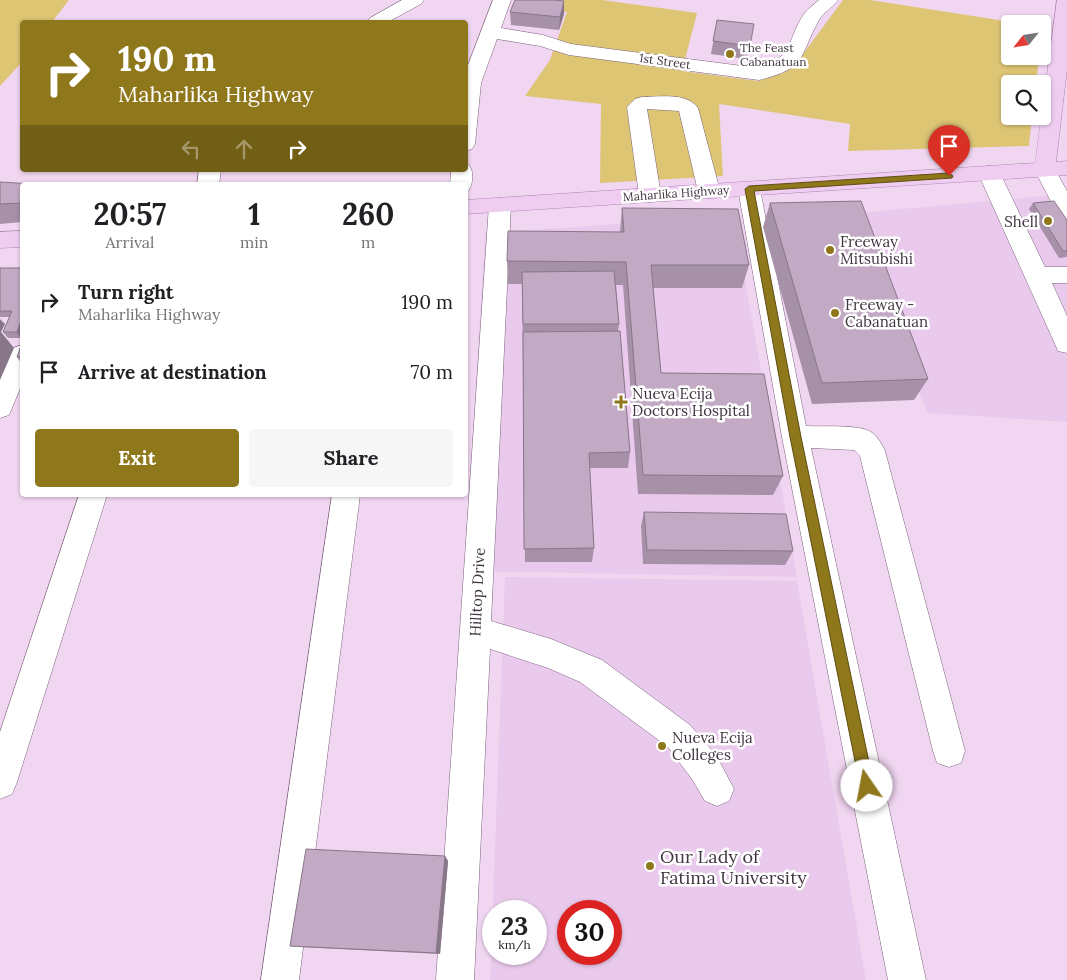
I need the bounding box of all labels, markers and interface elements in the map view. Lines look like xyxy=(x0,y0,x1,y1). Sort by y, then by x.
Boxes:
north arrow xyxy=(1001,15,1051,65)
map controls xyxy=(1001,15,1051,125)
text: 190 m xyxy=(118,36,216,81)
icon: right xyxy=(35,40,100,105)
place label: The Feast Cabanatuan xyxy=(740,40,806,69)
marker: The Feast Cabanatuan xyxy=(724,48,736,60)
street label: 1st Street xyxy=(638,50,692,72)
button: search xyxy=(1001,75,1051,125)
text: Maharlika Highway xyxy=(118,80,314,108)
pin xyxy=(928,125,970,176)
icon: arrive xyxy=(935,132,963,160)
icon: left xyxy=(177,135,205,163)
icon: ahead xyxy=(230,135,258,163)
icon: right xyxy=(283,135,311,163)
street label: Maharlika Highway xyxy=(622,182,730,204)
text: 20:57 xyxy=(94,195,166,233)
text: 1 xyxy=(248,195,260,233)
text: 260 xyxy=(342,195,394,233)
place label: Shell xyxy=(1004,212,1038,231)
marker: Shell xyxy=(1042,215,1054,227)
text: Arrival xyxy=(106,232,154,252)
text: min xyxy=(240,232,269,252)
text: m xyxy=(361,232,375,252)
place label: Freeway Mitsubishi xyxy=(840,232,913,268)
marker: Freeway Mitsubishi xyxy=(824,244,836,256)
text: Turn right xyxy=(78,280,174,304)
icon: right xyxy=(35,288,63,316)
text: 190 m xyxy=(401,290,453,314)
place label: Freeway - Cabanatuan xyxy=(845,295,928,331)
text: Maharlika Highway xyxy=(78,304,220,324)
marker: Freeway - Cabanatuan xyxy=(829,307,841,319)
icon: arrive xyxy=(35,358,63,386)
text: Arrive at destination xyxy=(78,360,267,384)
text: 70 m xyxy=(410,360,453,384)
place label: Nueva Ecija Doctors Hospital xyxy=(632,384,750,420)
marker: Nueva Ecija Doctors Hospital xyxy=(614,395,628,409)
button: Exit xyxy=(35,429,239,487)
button: Share xyxy=(249,429,453,487)
street label: Hilltop Drive xyxy=(465,547,489,637)
place label: Nueva Ecija Colleges xyxy=(672,728,753,764)
marker: Nueva Ecija Colleges xyxy=(656,740,668,752)
position arrow xyxy=(840,759,892,811)
place label: Our Lady of Fatima University xyxy=(660,845,807,889)
marker: Our Lady of Fatima University xyxy=(644,860,656,872)
speed limit sign: 30 xyxy=(557,900,622,965)
text: 23 xyxy=(501,910,528,942)
text: km/h xyxy=(498,937,531,952)

